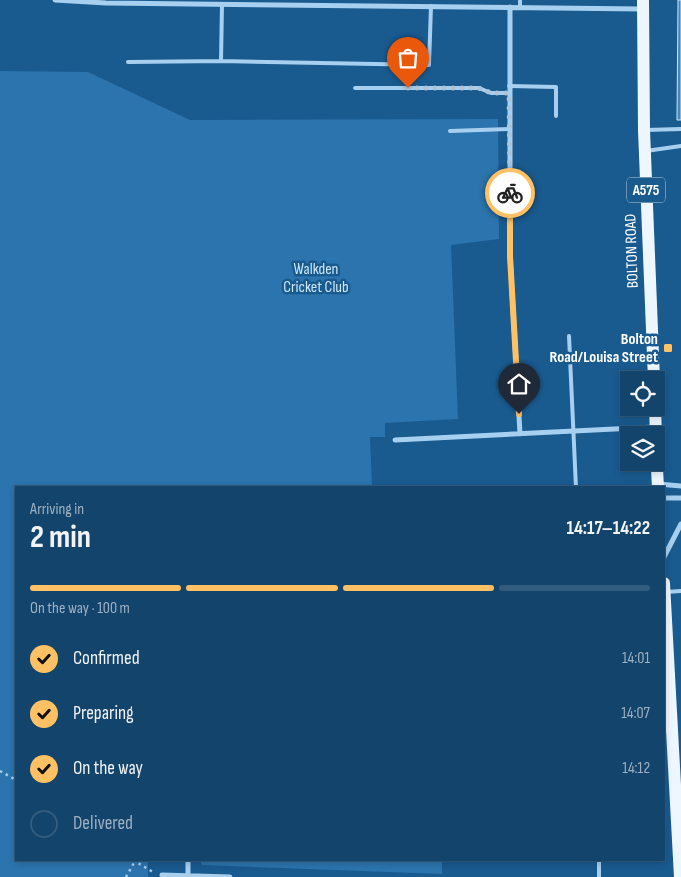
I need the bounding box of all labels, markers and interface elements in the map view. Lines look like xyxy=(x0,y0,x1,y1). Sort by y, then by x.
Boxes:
pin xyxy=(387,37,429,88)
icon: bag xyxy=(394,44,422,72)
courier xyxy=(485,168,535,218)
road number: A575 xyxy=(627,178,665,202)
icon: bike xyxy=(496,179,524,207)
street label: BOLTON ROAD xyxy=(621,213,643,289)
park label: Walkden Cricket Club xyxy=(283,260,349,297)
place label: Bolton Road/Louisa Street xyxy=(550,330,658,367)
marker: Bolton Road/Louisa Street xyxy=(662,342,674,354)
pin xyxy=(498,363,540,414)
icon: home xyxy=(505,370,533,398)
map controls xyxy=(620,371,665,471)
button: locate xyxy=(620,371,665,416)
button: layers xyxy=(620,426,665,471)
text: Arriving in xyxy=(30,500,84,519)
text: 14:17–14:22 xyxy=(566,517,650,540)
text: 2 min xyxy=(30,518,91,557)
text: On the way · 100 m xyxy=(30,599,130,618)
icon: check xyxy=(30,645,58,673)
text: Confirmed xyxy=(73,647,140,670)
text: 14:01 xyxy=(622,649,650,668)
icon: check xyxy=(30,700,58,728)
text: Preparing xyxy=(73,702,134,725)
text: 14:07 xyxy=(621,704,650,723)
icon: check xyxy=(30,755,58,783)
text: On the way xyxy=(73,757,143,780)
text: 14:12 xyxy=(622,759,650,778)
text: Delivered xyxy=(73,812,133,835)

